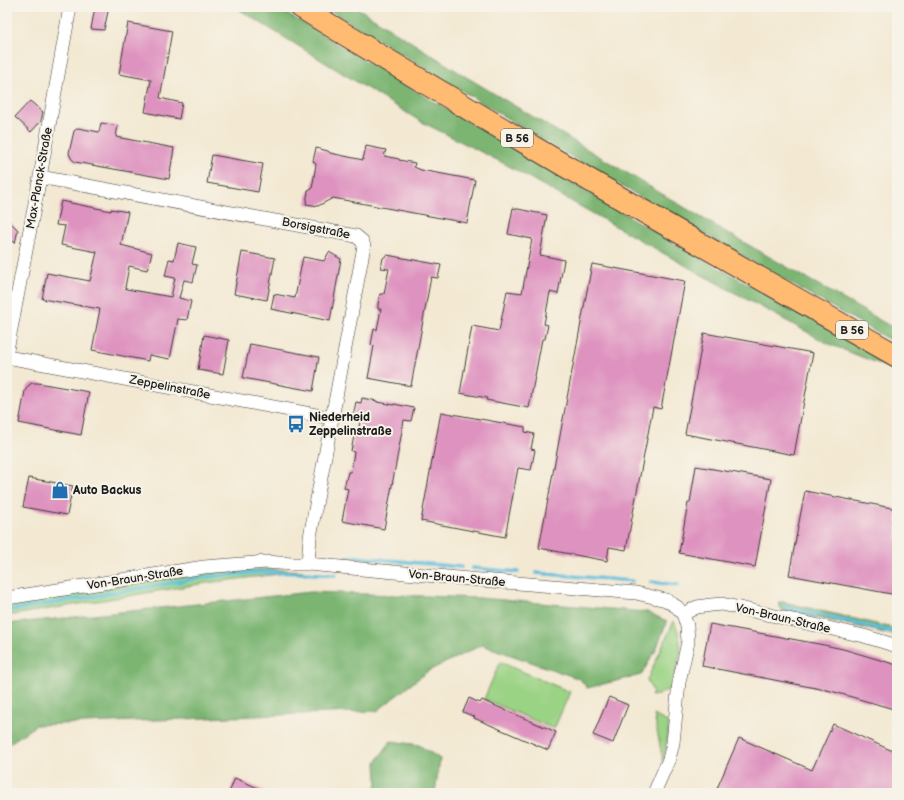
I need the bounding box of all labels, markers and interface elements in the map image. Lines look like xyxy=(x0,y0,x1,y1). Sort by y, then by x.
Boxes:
street label: Max-Planck-Straße xyxy=(23,126,56,230)
road number: B 56 xyxy=(501,129,533,147)
street label: Borsigstraße xyxy=(280,215,351,242)
road number: B 56 xyxy=(836,321,868,339)
street label: Zeppelinstraße xyxy=(127,372,212,403)
place label: Niederheid Zeppelinstraße xyxy=(309,410,392,439)
bus stop icon: Niederheid Zeppelinstraße xyxy=(286,414,306,434)
shop icon: Auto Backus xyxy=(50,480,70,500)
place label: Auto Backus xyxy=(72,483,142,498)
street label: Von-Braun-Straße xyxy=(86,563,184,593)
street label: Von-Braun-Straße xyxy=(408,567,506,590)
street label: Von-Braun-Straße xyxy=(734,600,832,637)

